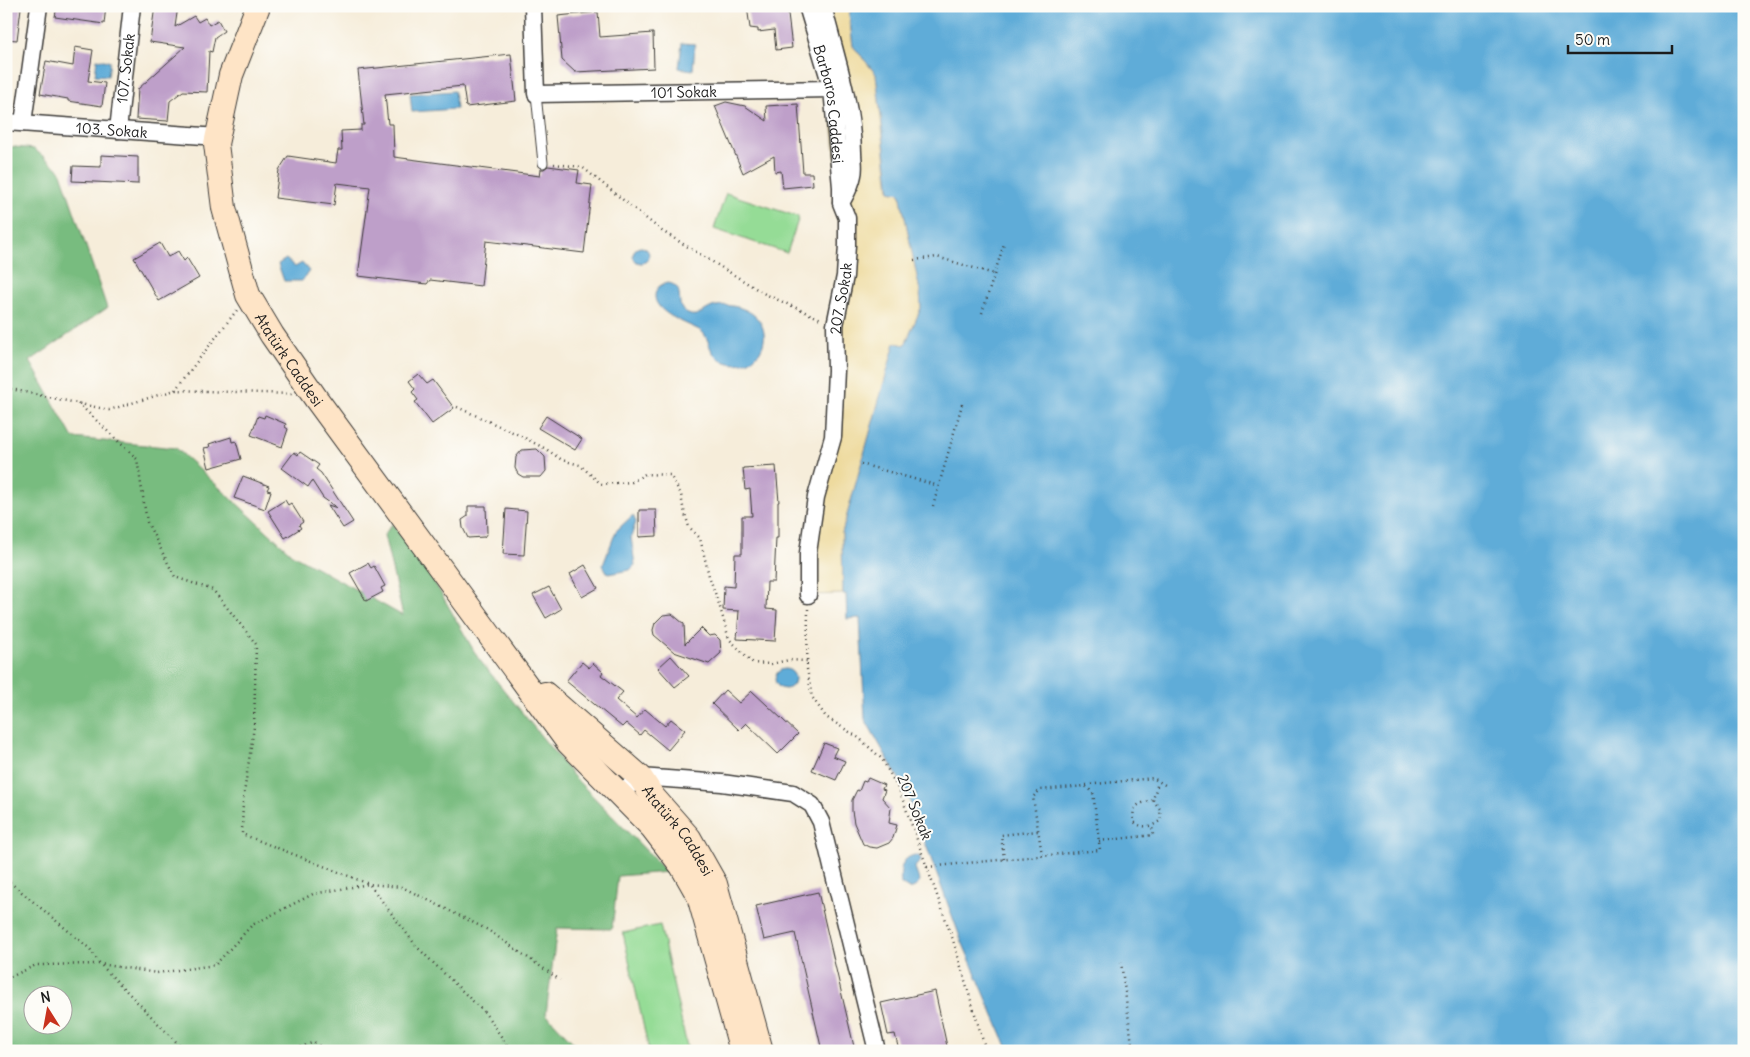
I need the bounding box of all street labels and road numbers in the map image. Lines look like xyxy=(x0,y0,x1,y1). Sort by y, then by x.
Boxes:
street label: 107. Sokak xyxy=(112,32,138,104)
street label: Barbaros Caddesi xyxy=(810,42,848,164)
street label: 101 Sokak xyxy=(651,81,717,102)
street label: 103. Sokak xyxy=(75,117,148,142)
street label: 207. Sokak xyxy=(825,262,855,334)
street label: Atatürk Caddesi xyxy=(251,309,328,410)
street label: 207 Sokak xyxy=(893,771,937,843)
street label: Atatürk Caddesi xyxy=(638,782,718,879)

